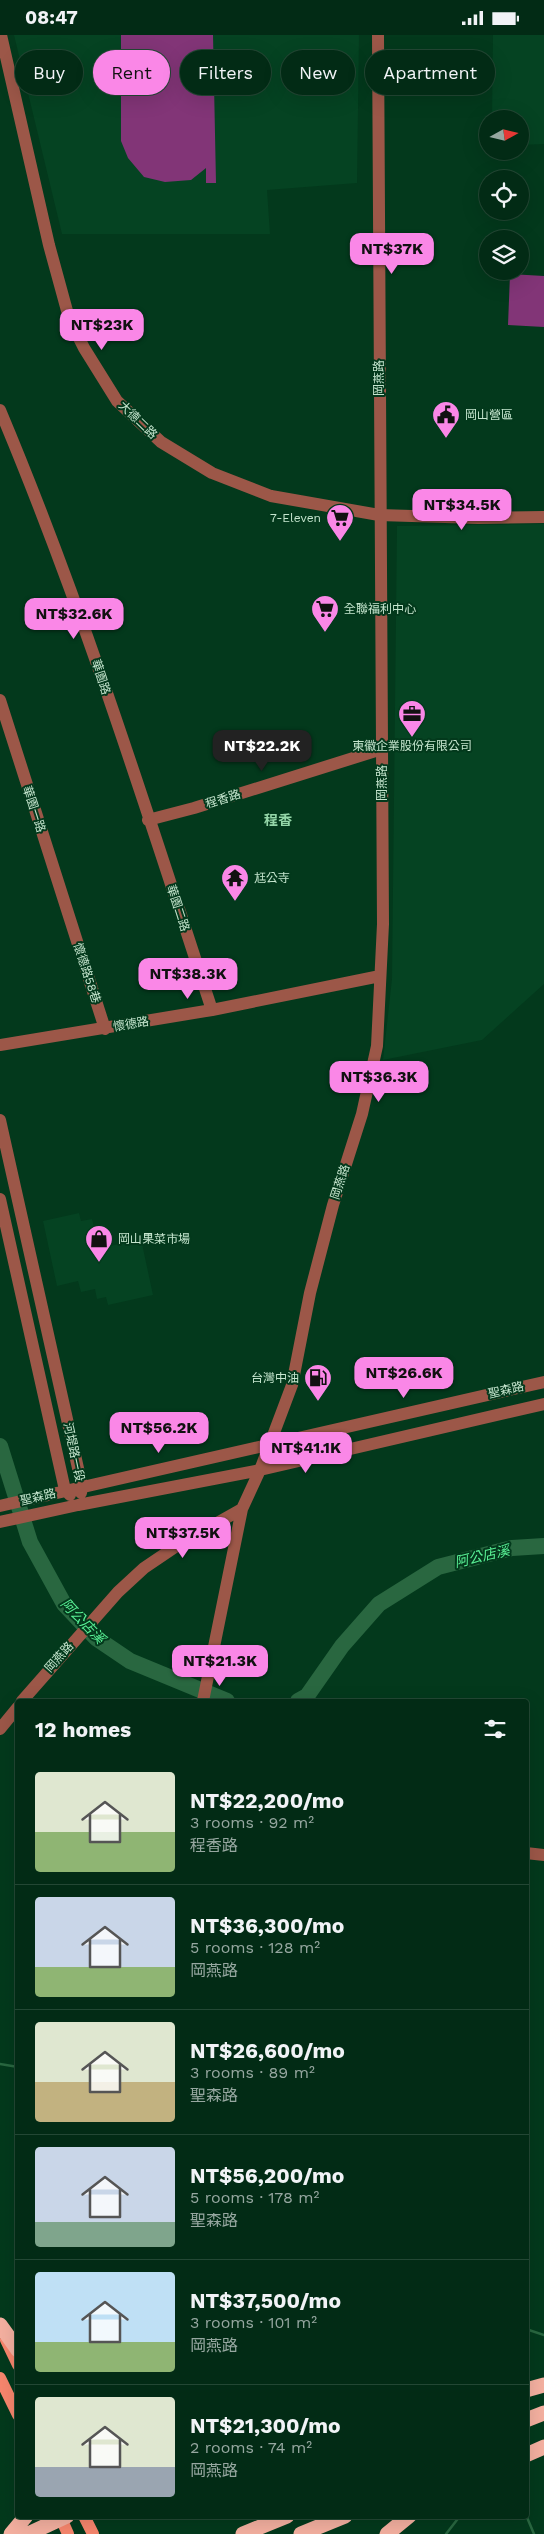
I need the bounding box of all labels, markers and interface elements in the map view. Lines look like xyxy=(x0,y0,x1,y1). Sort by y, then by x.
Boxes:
text: 08:47 xyxy=(25,6,78,29)
chip: Buy xyxy=(15,50,83,95)
chip: Rent xyxy=(93,50,170,95)
chip: Filters xyxy=(180,50,271,95)
chip: New xyxy=(281,50,355,95)
chip: Apartment xyxy=(365,50,495,95)
north arrow xyxy=(479,110,529,160)
map controls xyxy=(479,110,529,280)
button: locate xyxy=(479,170,529,220)
button: layers xyxy=(479,230,529,280)
pin: NT$37K xyxy=(351,233,433,275)
text: NT$37K xyxy=(361,239,423,258)
pin: NT$23K xyxy=(61,309,143,351)
text: NT$23K xyxy=(71,315,133,334)
street label: 岡燕路 xyxy=(372,360,386,396)
street label: 大德二路 xyxy=(116,398,160,442)
public building icon: 岡山營區 xyxy=(431,400,461,439)
place label: 岡山營區 xyxy=(465,408,513,422)
pin: NT$34.5K xyxy=(410,489,514,531)
text: NT$34.5K xyxy=(423,495,501,514)
supermarket icon: 7-Eleven xyxy=(325,503,355,542)
place label: 7-Eleven xyxy=(270,511,321,525)
supermarket icon: 全聯福利中心 xyxy=(310,594,340,633)
pin: NT$32.6K xyxy=(22,597,126,640)
place label: 全聯福利中心 xyxy=(344,602,416,616)
text: NT$32.6K xyxy=(36,604,112,623)
street label: 華園路 xyxy=(89,658,113,696)
office icon: 東徽企業股份有限公司 xyxy=(397,699,427,738)
pin: NT$22.2K xyxy=(210,729,314,772)
text: NT$22.2K xyxy=(224,736,300,755)
place label: 東徽企業股份有限公司 xyxy=(352,739,472,753)
street label: 岡燕路 xyxy=(375,765,389,801)
street label: 華園一路 xyxy=(20,784,48,834)
street label: 程香路 xyxy=(204,787,242,811)
district label: 程香 xyxy=(264,812,292,828)
temple icon: 尪公寺 xyxy=(220,863,250,902)
place label: 尪公寺 xyxy=(254,871,290,885)
street label: 華園二路 xyxy=(164,883,192,933)
street label: 懷德路58巷 xyxy=(71,941,103,1005)
pin: NT$38.3K xyxy=(136,957,240,1000)
text: NT$38.3K xyxy=(149,964,227,983)
street label: 懷德路 xyxy=(112,1014,150,1034)
pin: NT$36.3K xyxy=(327,1061,431,1103)
text: NT$36.3K xyxy=(341,1067,417,1086)
street label: 岡燕路 xyxy=(328,1163,352,1201)
shop icon: 岡山果菜市場 xyxy=(84,1224,114,1263)
place label: 岡山果菜市場 xyxy=(118,1232,190,1246)
pin: NT$26.6K xyxy=(352,1357,456,1399)
fuel station icon: 台灣中油 xyxy=(303,1363,333,1402)
text: NT$26.6K xyxy=(365,1363,443,1382)
place label: 台灣中油 xyxy=(251,1371,299,1385)
street label: 聖森路 xyxy=(487,1379,525,1401)
pin: NT$56.2K xyxy=(107,1411,211,1454)
text: NT$56.2K xyxy=(121,1418,197,1437)
street label: 河堤路一段 xyxy=(61,1421,87,1483)
pin: NT$41.1K xyxy=(254,1431,358,1474)
text: NT$41.1K xyxy=(271,1438,341,1457)
street label: 聖森路 xyxy=(19,1486,57,1508)
pin: NT$37.5K xyxy=(131,1517,235,1559)
text: NT$37.5K xyxy=(146,1523,220,1542)
water label: 阿公店溪 xyxy=(453,1541,513,1570)
water label: 阿公店溪 xyxy=(58,1595,110,1648)
street label: 岡燕路 xyxy=(42,1639,76,1675)
pin: NT$21.3K xyxy=(168,1645,272,1687)
text: NT$21.3K xyxy=(183,1651,257,1670)
icon: filters xyxy=(481,1715,509,1743)
text: 12 homes xyxy=(35,1717,131,1742)
text: NT$22,200/mo xyxy=(190,1788,344,1813)
icon: home xyxy=(75,1792,135,1852)
text: 3 rooms · 92 m² xyxy=(190,1813,314,1832)
text: 程香路 xyxy=(190,1836,238,1855)
text: NT$36,300/mo xyxy=(190,1913,344,1938)
icon: home xyxy=(75,1917,135,1977)
text: 5 rooms · 128 m² xyxy=(190,1938,320,1957)
text: 岡燕路 xyxy=(190,1961,238,1980)
text: NT$26,600/mo xyxy=(190,2038,345,2063)
icon: home xyxy=(75,2042,135,2102)
text: 3 rooms · 89 m² xyxy=(190,2063,315,2082)
text: 聖森路 xyxy=(190,2086,238,2105)
text: NT$56,200/mo xyxy=(190,2163,344,2188)
icon: home xyxy=(75,2167,135,2227)
text: 5 rooms · 178 m² xyxy=(190,2188,319,2207)
text: 聖森路 xyxy=(190,2211,238,2230)
text: NT$37,500/mo xyxy=(190,2288,341,2313)
icon: home xyxy=(75,2292,135,2352)
text: 3 rooms · 101 m² xyxy=(190,2313,317,2332)
text: 岡燕路 xyxy=(190,2336,238,2355)
text: NT$21,300/mo xyxy=(190,2413,341,2438)
icon: home xyxy=(75,2417,135,2477)
text: 2 rooms · 74 m² xyxy=(190,2438,312,2457)
text: 岡燕路 xyxy=(190,2461,238,2480)

